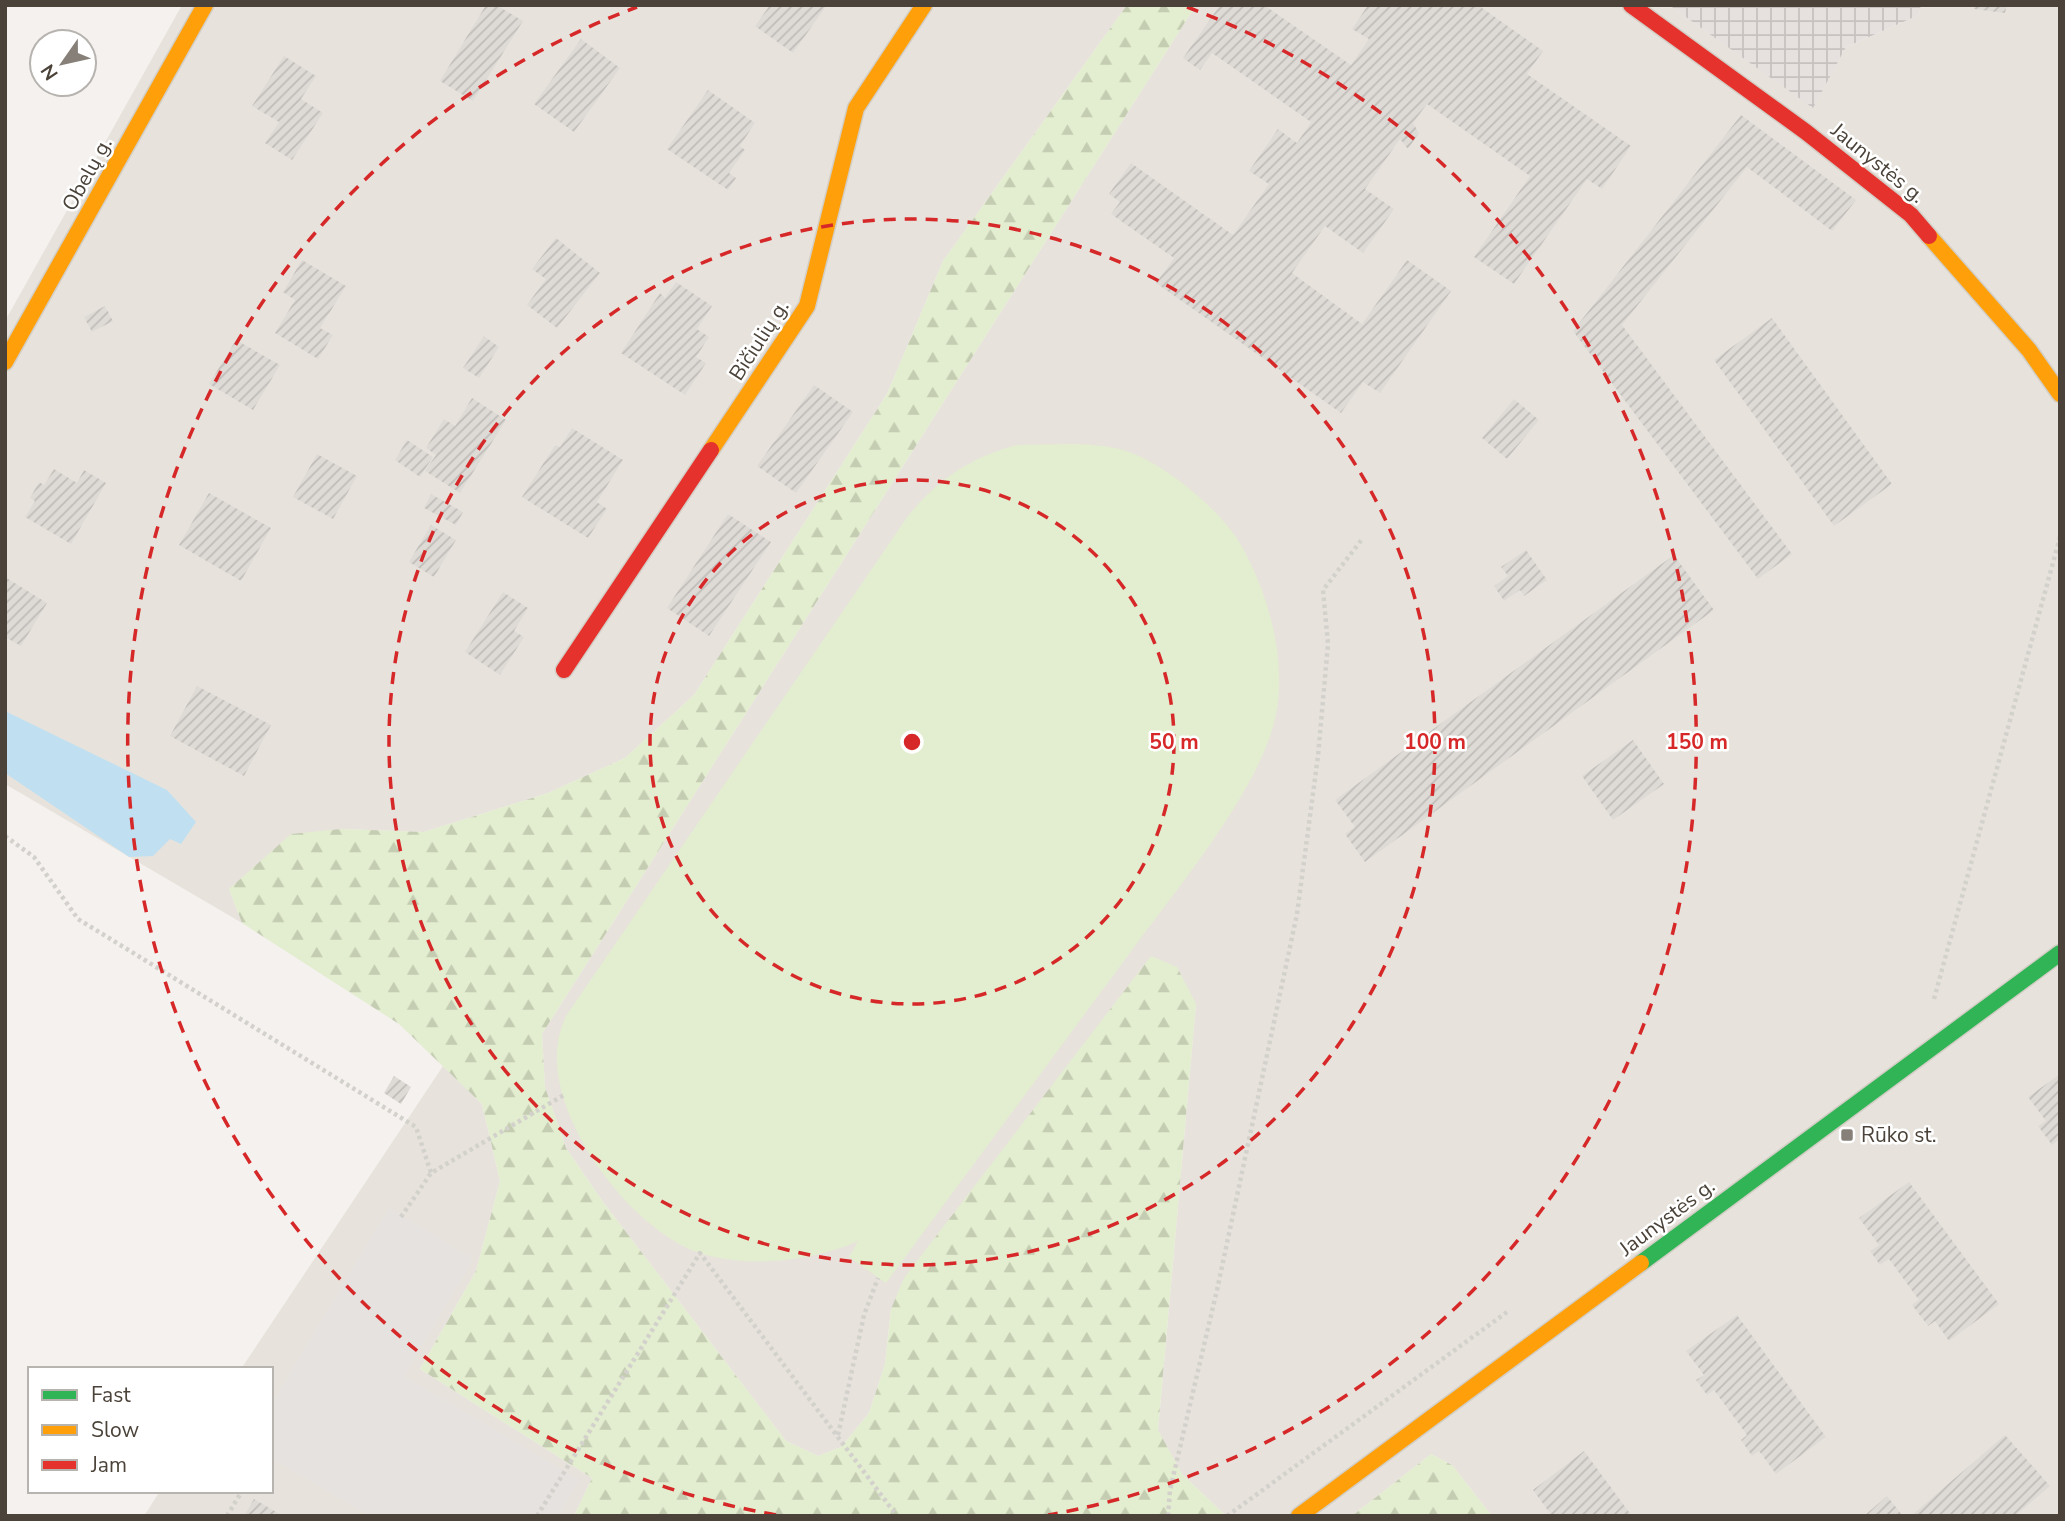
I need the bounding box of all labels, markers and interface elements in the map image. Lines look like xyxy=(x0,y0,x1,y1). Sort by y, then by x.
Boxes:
north arrow xyxy=(28,28,98,98)
text: N xyxy=(35,59,64,85)
street label: Jaunystės g. xyxy=(1824,116,1931,209)
street label: Obelų g. xyxy=(55,132,119,216)
street label: Bičiulių g. xyxy=(723,294,795,386)
text: 50 m xyxy=(1149,728,1199,756)
text: 100 m xyxy=(1404,728,1466,756)
text: 150 m xyxy=(1666,728,1728,756)
centre of rings xyxy=(900,730,924,754)
place label: Rūko st. xyxy=(1861,1121,1937,1149)
marker: Rūko st. xyxy=(1839,1127,1855,1143)
street label: Jaunystės g. xyxy=(1613,1172,1721,1263)
legend xyxy=(28,1367,273,1493)
text: Fast xyxy=(91,1381,131,1409)
text: Slow xyxy=(91,1416,140,1444)
text: Jam xyxy=(90,1451,127,1479)

